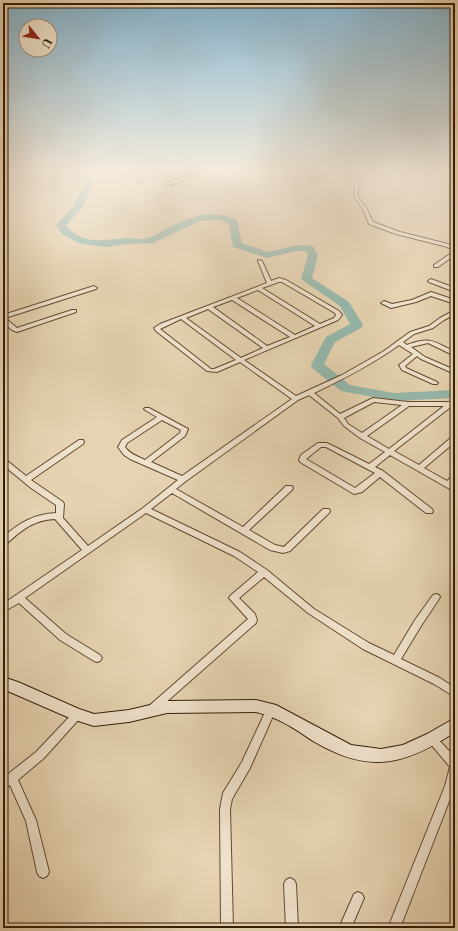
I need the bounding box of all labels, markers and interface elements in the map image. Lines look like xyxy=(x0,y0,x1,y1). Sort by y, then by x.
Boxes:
north arrow xyxy=(18,18,58,58)
text: U xyxy=(38,36,55,50)

